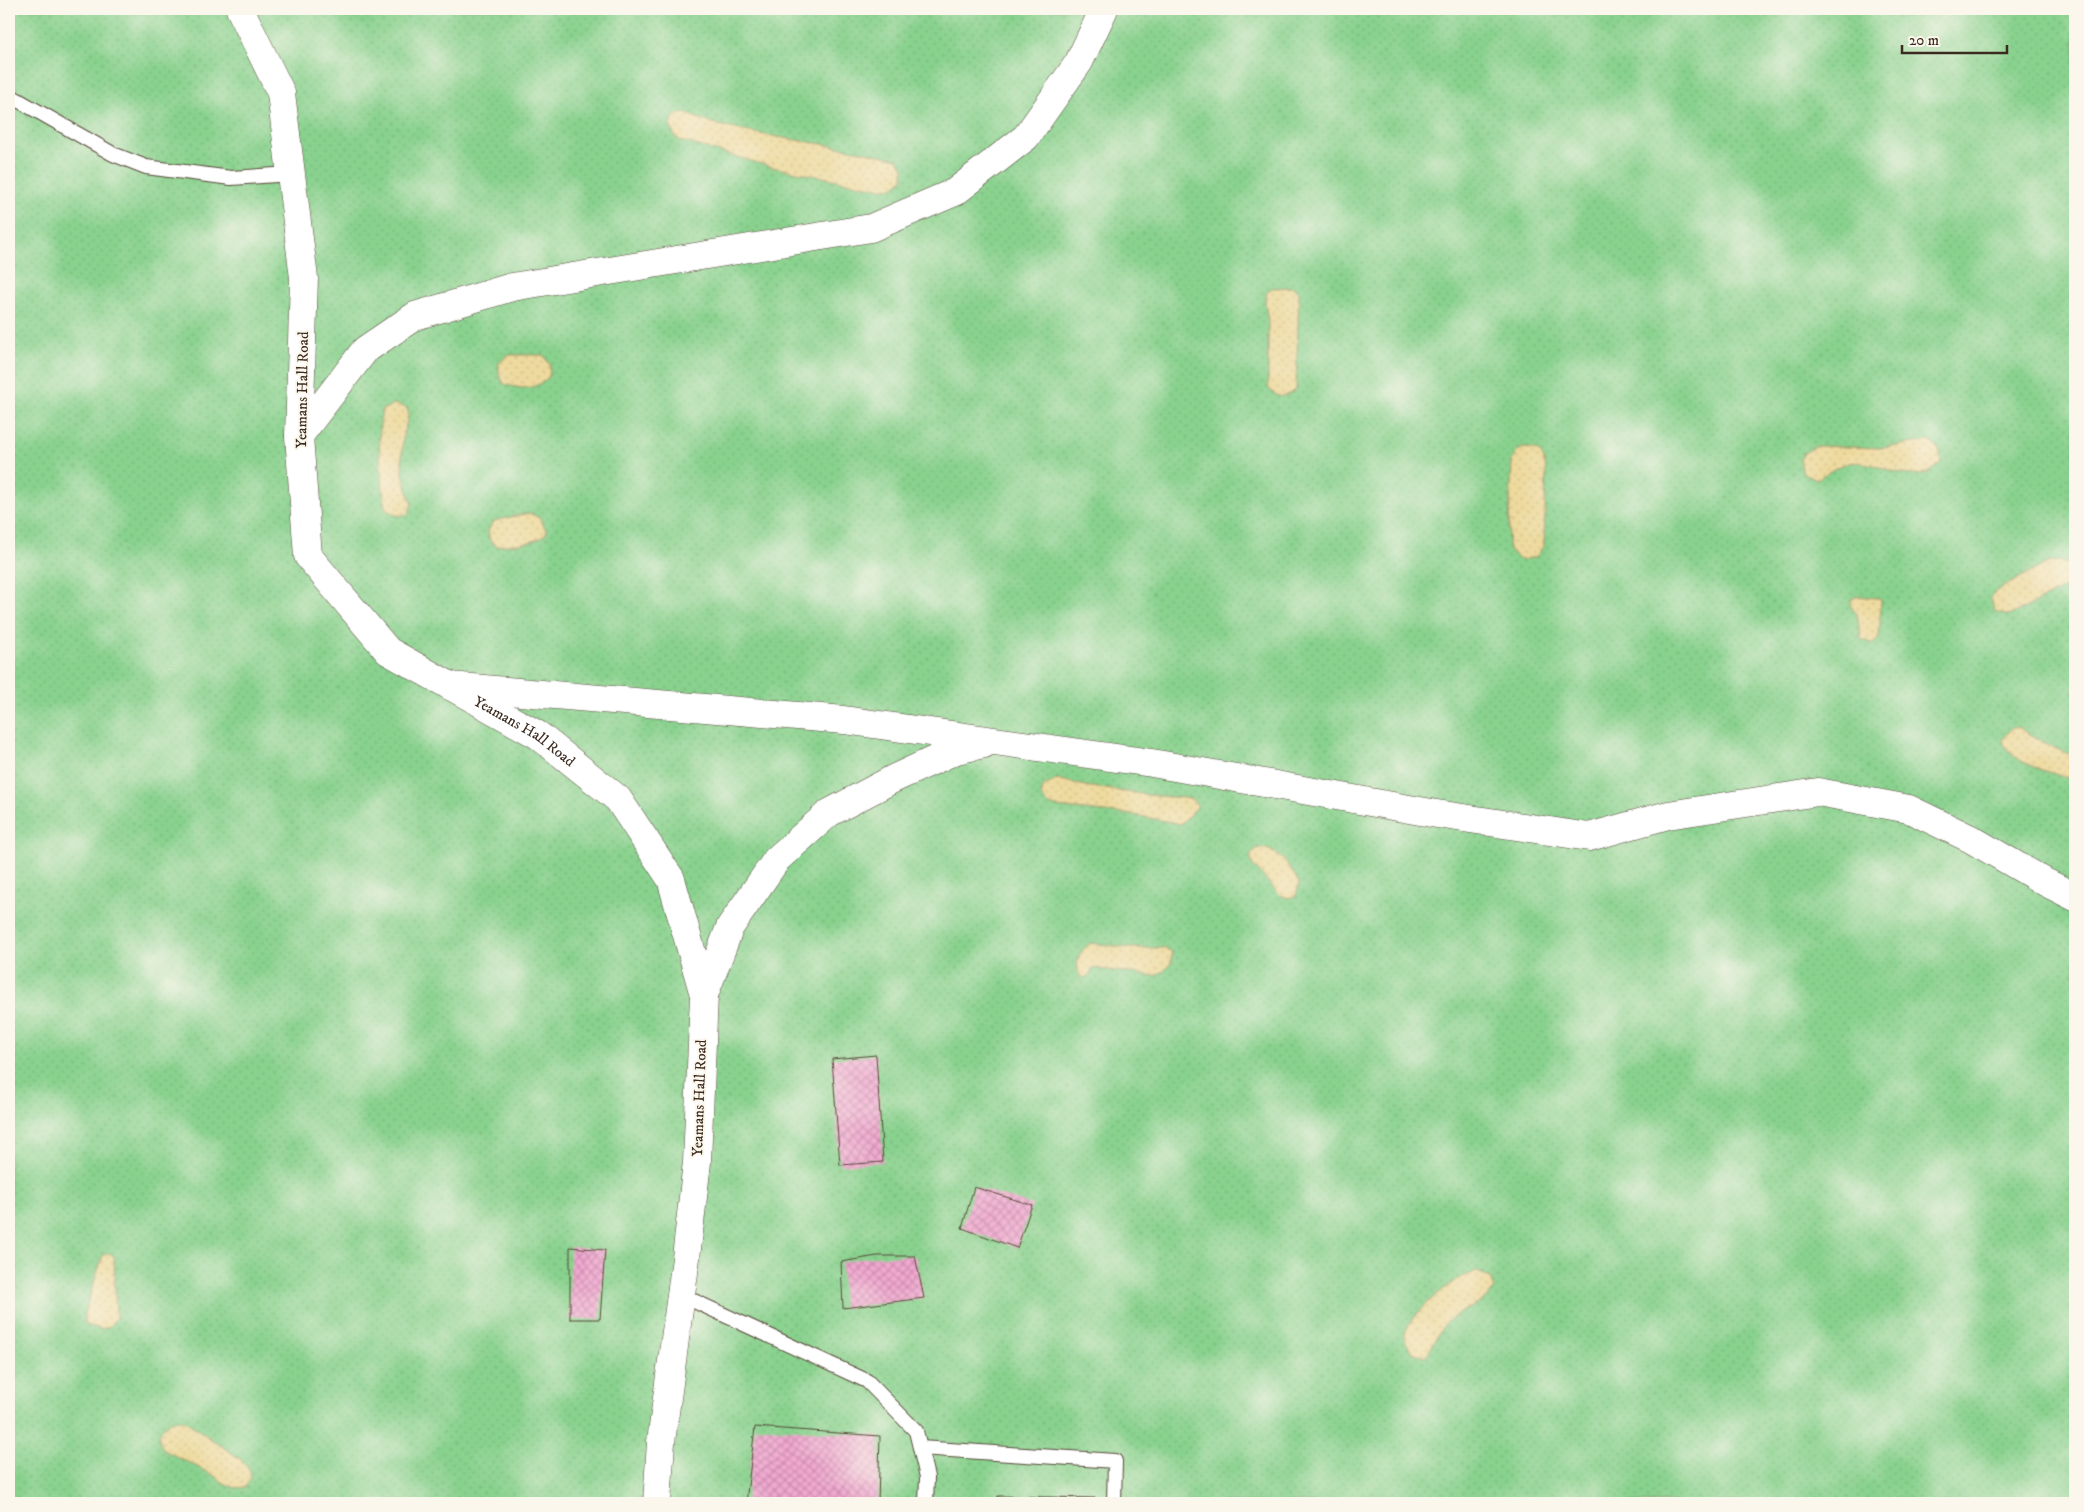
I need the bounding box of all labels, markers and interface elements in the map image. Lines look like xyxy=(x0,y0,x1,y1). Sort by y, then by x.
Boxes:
scale bar xyxy=(1902,22,2006,54)
text: 20 m xyxy=(1909,31,1939,50)
street label: Yeamans Hall Road xyxy=(292,331,313,449)
street label: Yeamans Hall Road xyxy=(470,692,579,771)
street label: Yeamans Hall Road xyxy=(688,1039,711,1157)

